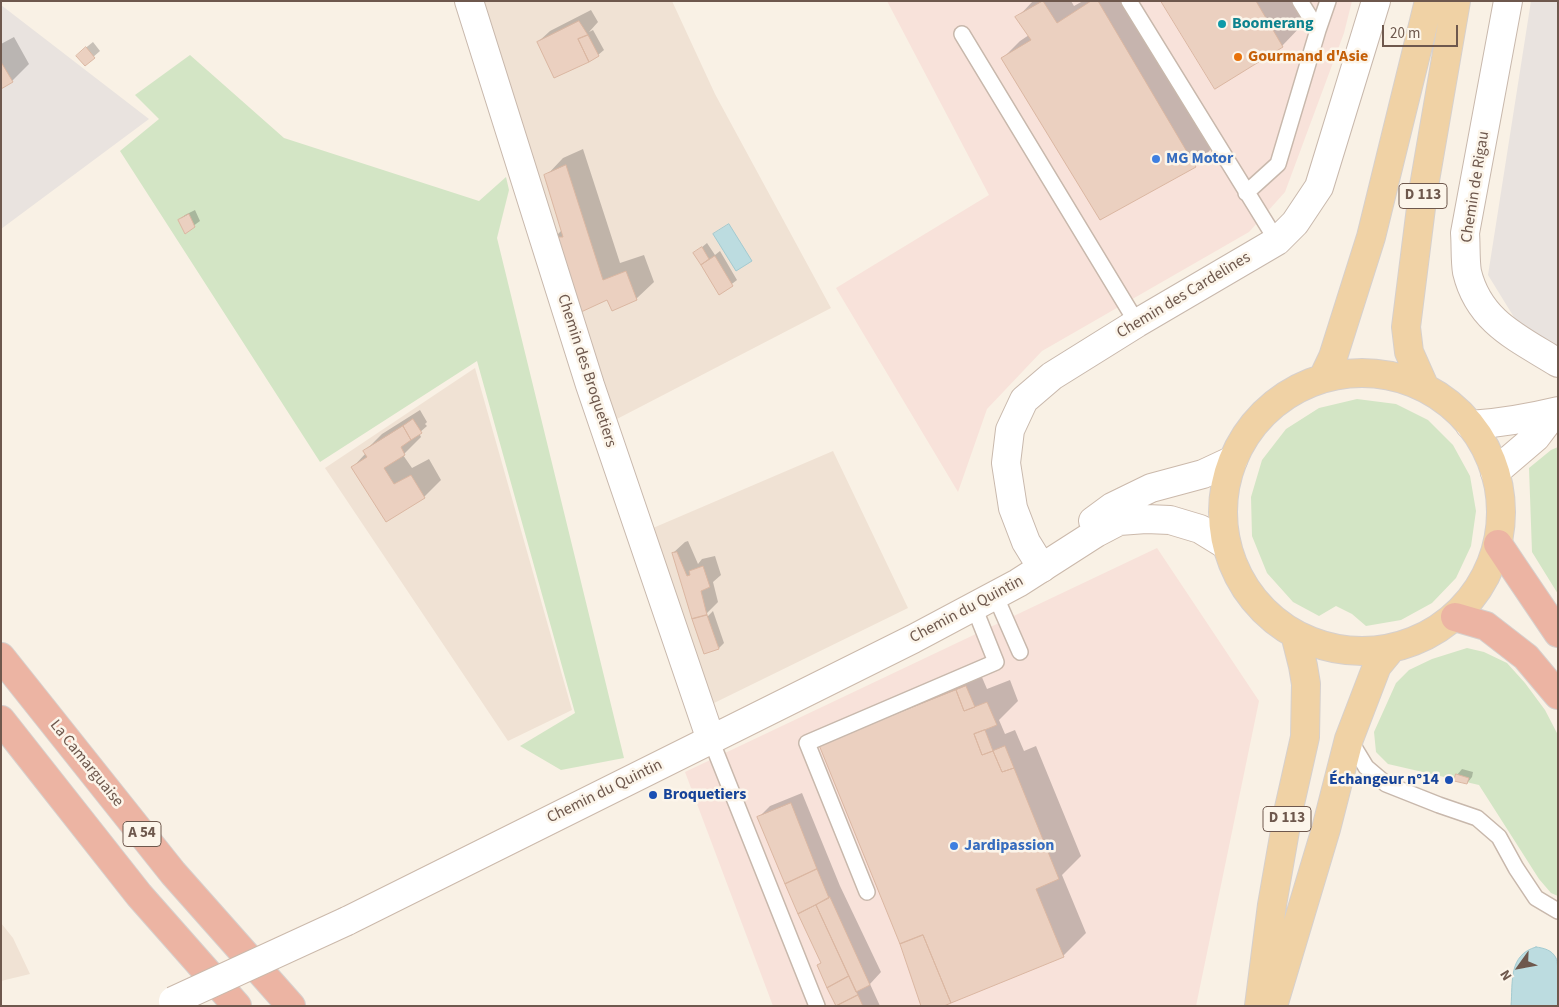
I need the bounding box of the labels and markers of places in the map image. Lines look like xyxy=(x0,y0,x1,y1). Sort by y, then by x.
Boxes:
place label: Boomerang xyxy=(1232,14,1313,34)
marker: Boomerang xyxy=(1216,18,1228,30)
place label: Gourmand d'Asie xyxy=(1248,47,1368,67)
marker: Gourmand d'Asie xyxy=(1232,51,1244,63)
place label: MG Motor xyxy=(1166,149,1233,169)
marker: MG Motor xyxy=(1150,153,1162,165)
place label: Échangeur n°14 xyxy=(1329,770,1439,790)
marker: Échangeur n°14 xyxy=(1443,774,1455,786)
place label: Broquetiers xyxy=(663,785,746,805)
marker: Broquetiers xyxy=(647,789,659,801)
place label: Jardipassion xyxy=(964,836,1054,856)
marker: Jardipassion xyxy=(948,840,960,852)

